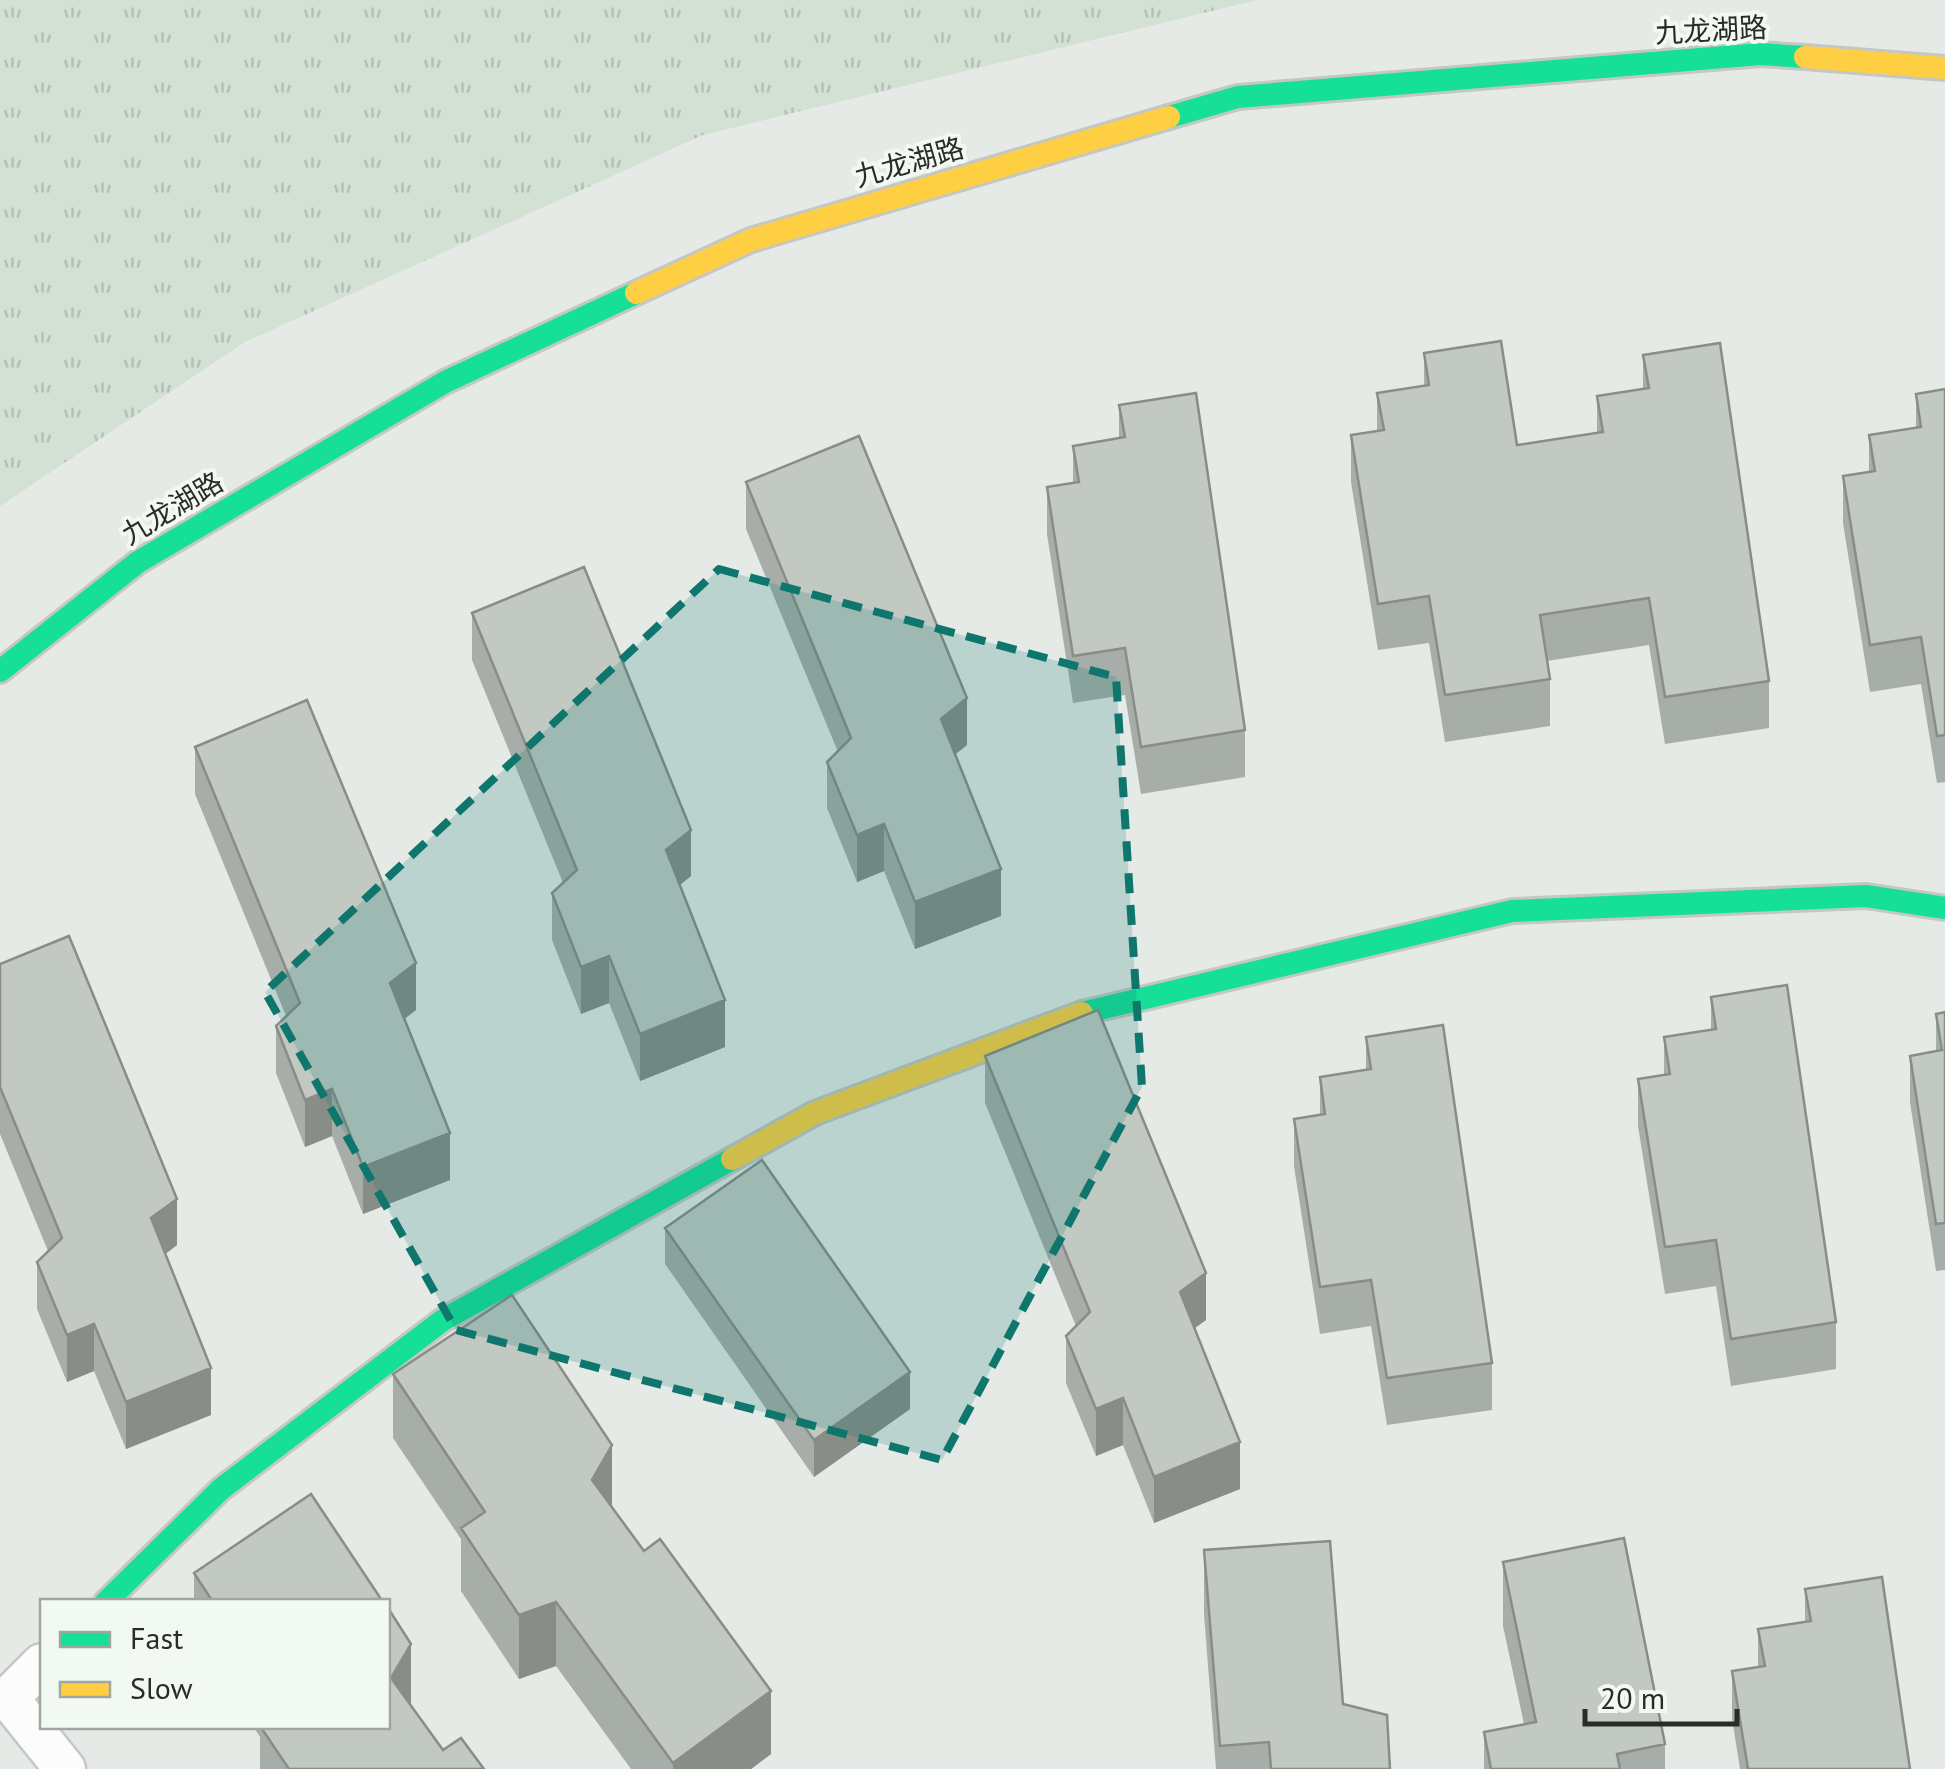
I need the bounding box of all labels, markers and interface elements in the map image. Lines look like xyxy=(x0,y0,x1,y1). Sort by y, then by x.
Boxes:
street label: 九龙湖路 xyxy=(1654,8,1768,51)
street label: 九龙湖路 xyxy=(850,128,968,195)
street label: 九龙湖路 xyxy=(114,463,229,552)
legend xyxy=(40,1599,390,1729)
text: Fast xyxy=(130,1618,183,1657)
scale bar xyxy=(1585,1664,1738,1726)
text: Slow xyxy=(130,1668,193,1707)
text: 20 m xyxy=(1600,1678,1665,1717)

